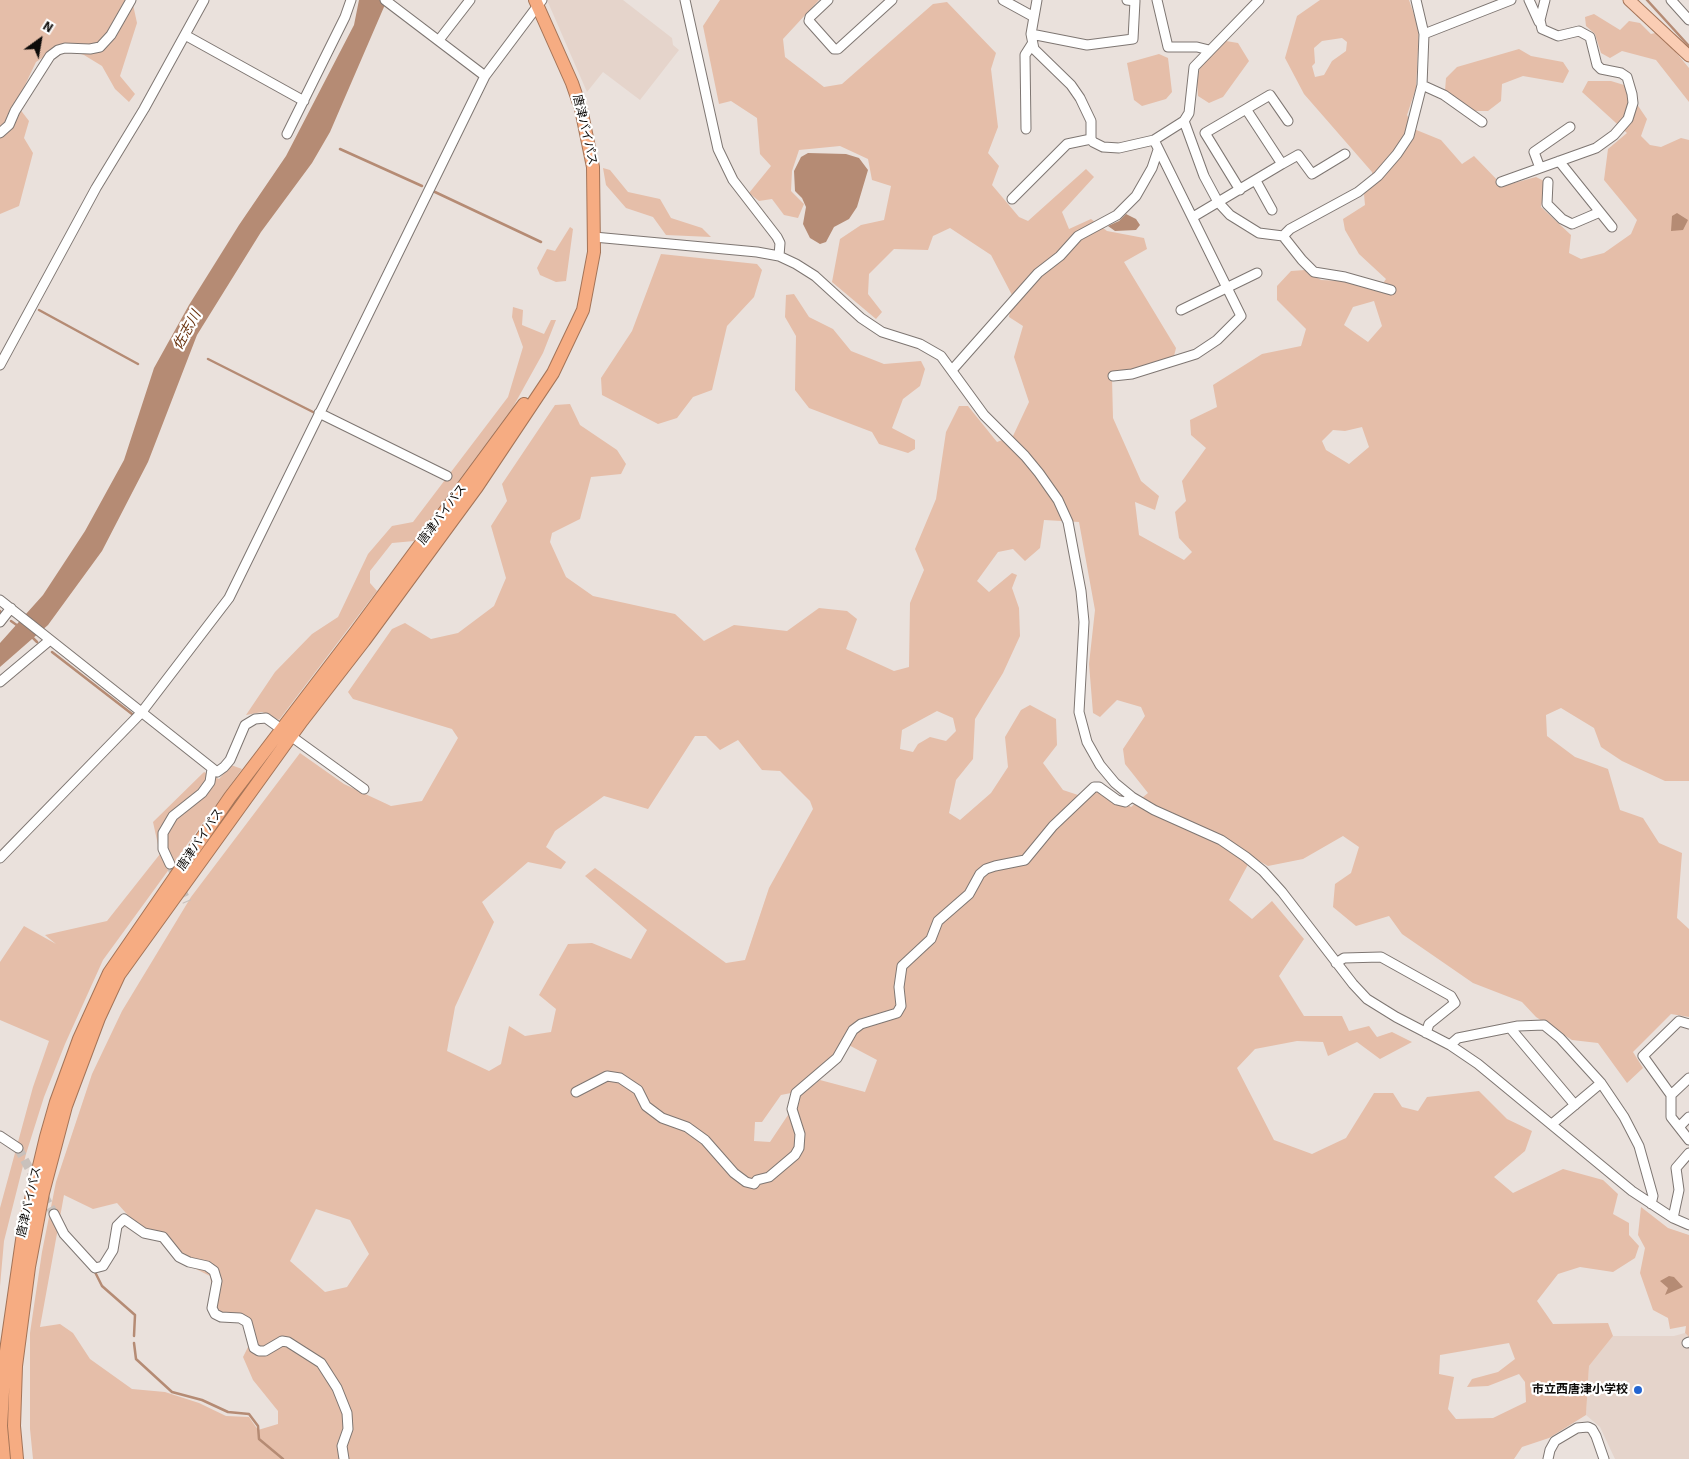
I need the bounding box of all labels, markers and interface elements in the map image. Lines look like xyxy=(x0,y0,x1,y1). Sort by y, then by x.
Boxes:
north arrow xyxy=(15,15,65,65)
text: N xyxy=(39,16,57,38)
street label: 唐津バイパス xyxy=(569,93,599,167)
water label: 佐志川 xyxy=(170,309,206,353)
street label: 唐津バイパス xyxy=(416,482,470,548)
street label: 唐津バイパス xyxy=(175,806,227,874)
street label: 唐津バイパス xyxy=(15,1165,45,1239)
place label: 市立西唐津小学校 xyxy=(1532,1383,1628,1397)
marker: 市立西唐津小学校 xyxy=(1632,1384,1644,1396)

